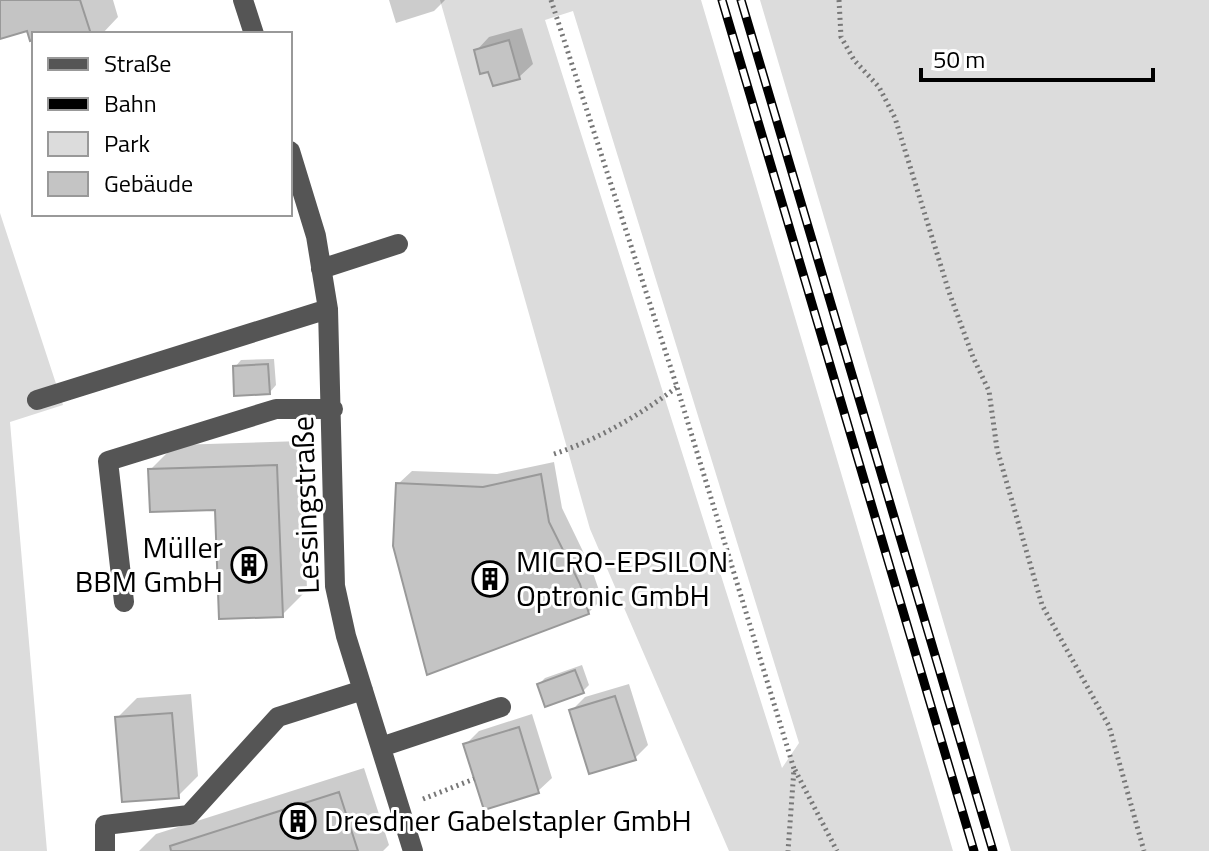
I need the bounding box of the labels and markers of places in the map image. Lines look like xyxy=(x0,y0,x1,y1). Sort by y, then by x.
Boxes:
place label: Müller BBM GmbH xyxy=(75,524,223,604)
place label: MICRO-EPSILON Optronic GmbH xyxy=(516,538,728,618)
building icon: Müller BBM GmbH xyxy=(230,546,268,584)
building icon: MICRO-EPSILON Optronic GmbH xyxy=(471,560,509,598)
place label: Dresdner Gabelstapler GmbH xyxy=(324,797,692,843)
building icon: Dresdner Gabelstapler GmbH xyxy=(279,802,317,840)

